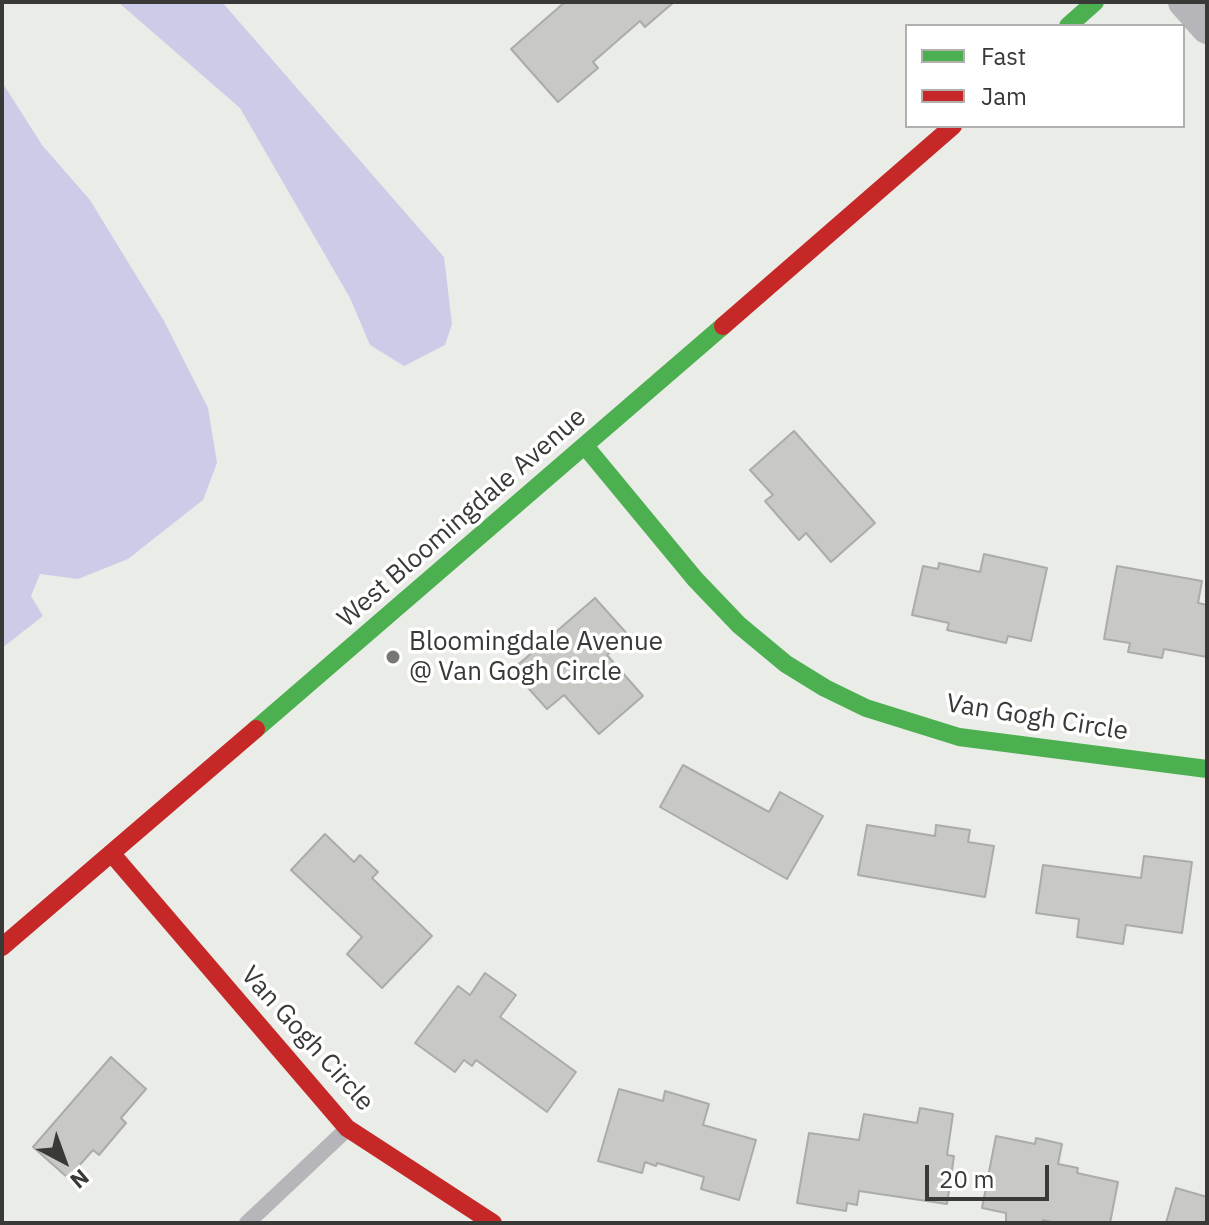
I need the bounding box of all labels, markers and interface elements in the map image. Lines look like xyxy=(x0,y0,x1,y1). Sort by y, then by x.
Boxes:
legend xyxy=(905,24,1185,128)
text: Fast xyxy=(981,40,1026,72)
text: Jam xyxy=(981,80,1027,112)
street label: West Bloomingdale Avenue xyxy=(331,402,593,634)
place label: Bloomingdale Avenue @ Van Gogh Circle xyxy=(409,626,663,688)
marker: Bloomingdale Avenue @ Van Gogh Circle xyxy=(384,648,402,666)
street label: Van Gogh Circle xyxy=(944,688,1130,748)
street label: Van Gogh Circle xyxy=(234,960,380,1118)
north arrow xyxy=(24,1121,104,1201)
scale bar xyxy=(929,1149,1053,1199)
text: N xyxy=(65,1163,96,1196)
text: 20 m xyxy=(939,1163,994,1195)

